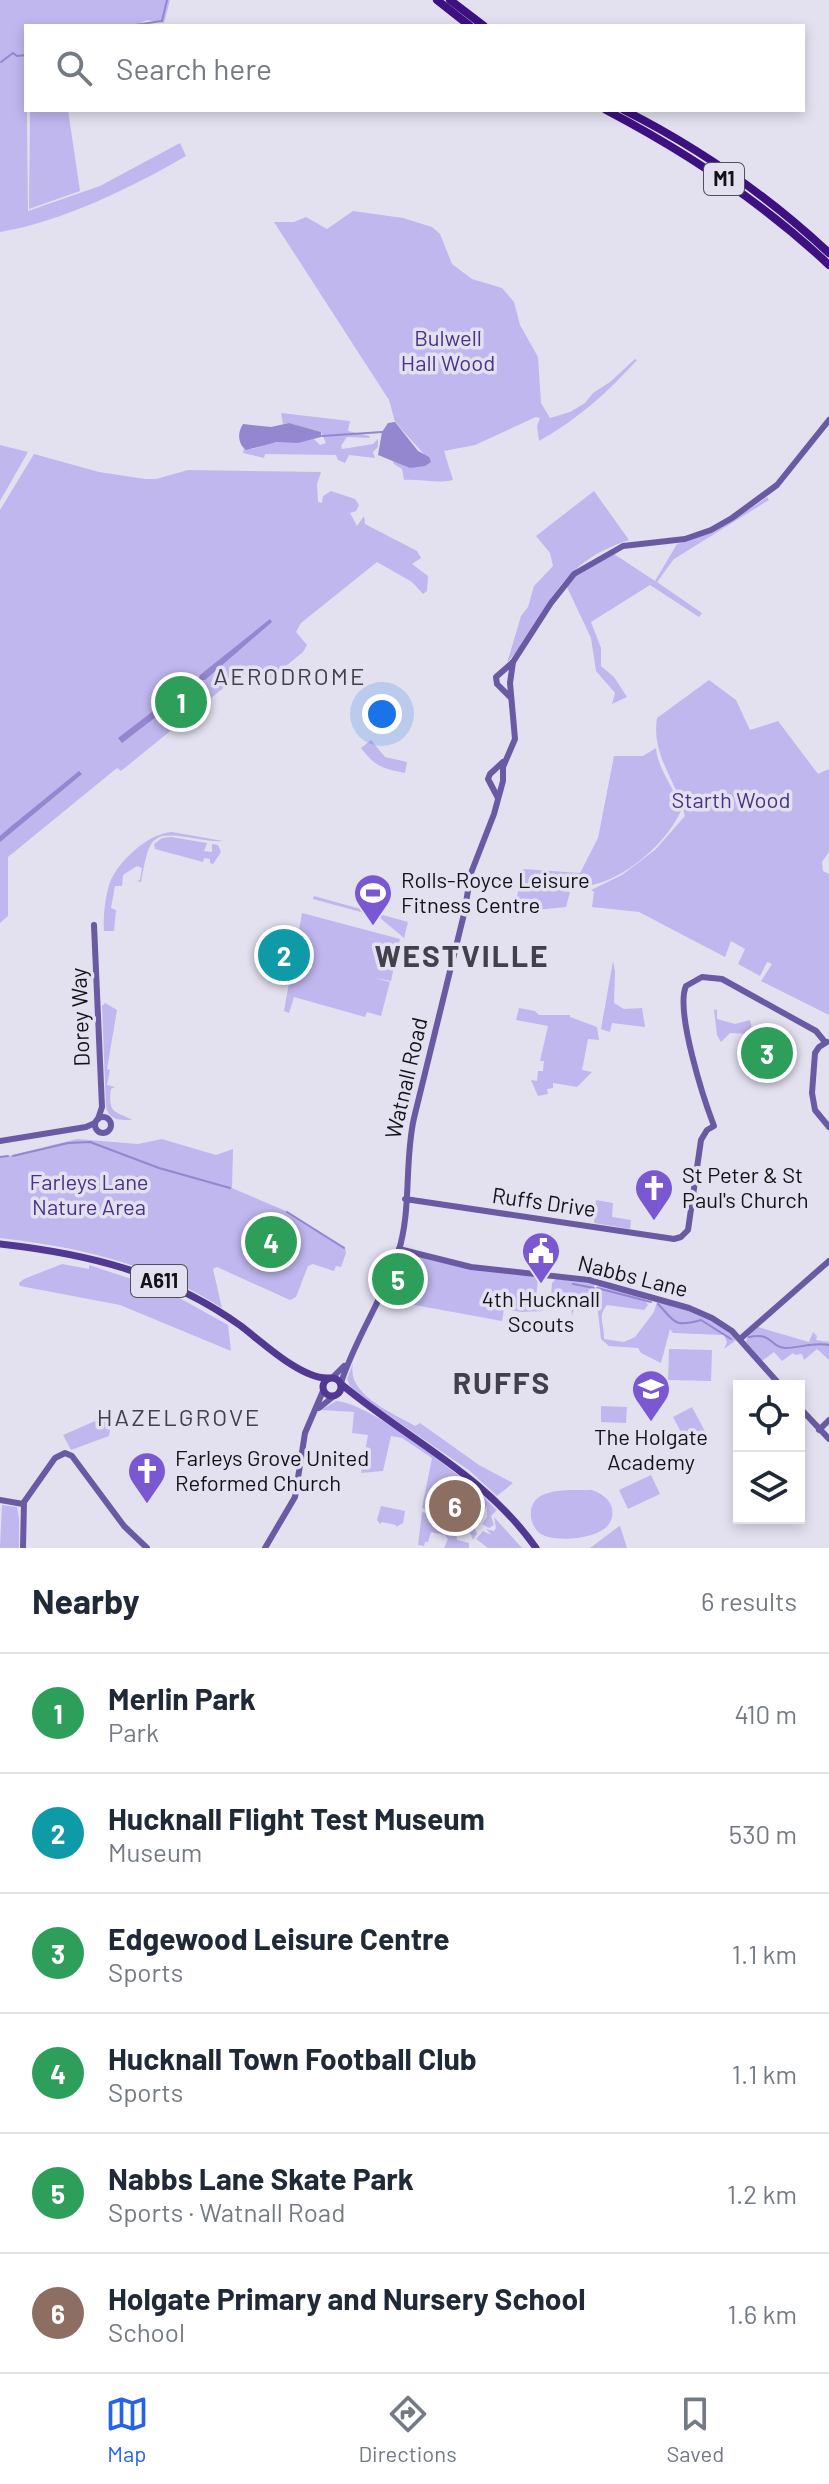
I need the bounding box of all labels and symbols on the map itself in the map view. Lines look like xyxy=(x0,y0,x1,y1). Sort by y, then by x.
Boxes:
road number: M1 xyxy=(704,163,744,195)
park label: Bulwell Hall Wood xyxy=(401,324,495,375)
district label: AERODROME xyxy=(214,661,366,690)
pin: 1 xyxy=(155,672,207,732)
your location xyxy=(362,694,402,734)
park label: Starth Wood xyxy=(672,786,790,812)
place label: Rolls-Royce Leisure Fitness Centre xyxy=(401,866,590,917)
sports icon: Rolls-Royce Leisure Fitness Centre xyxy=(352,872,394,927)
pin: 2 xyxy=(258,925,310,985)
district label: WESTVILLE xyxy=(374,937,550,973)
street label: Dorey Way xyxy=(64,967,94,1067)
street label: Watnall Road xyxy=(378,1015,432,1141)
pin: 3 xyxy=(741,1023,793,1083)
place label: St Peter & St Paul's Church xyxy=(682,1161,809,1212)
church icon: St Peter & St Paul's Church xyxy=(633,1167,675,1222)
park label: Farleys Lane Nature Area xyxy=(29,1168,149,1219)
street label: Ruffs Drive xyxy=(491,1181,598,1221)
pin: 4 xyxy=(245,1212,297,1272)
public building icon: 4th Hucknall Scouts xyxy=(520,1230,562,1285)
pin: 5 xyxy=(372,1249,424,1309)
street label: Nabbs Lane xyxy=(576,1249,691,1301)
road number: A611 xyxy=(131,1265,187,1297)
place label: 4th Hucknall Scouts xyxy=(482,1285,600,1336)
district label: RUFFS xyxy=(453,1364,551,1400)
school or university icon: The Holgate Academy xyxy=(630,1368,672,1423)
district label: HAZELGROVE xyxy=(97,1402,261,1431)
place label: The Holgate Academy xyxy=(594,1423,708,1474)
place label: Farleys Grove United Reformed Church xyxy=(175,1444,369,1495)
church icon: Farleys Grove United Reformed Church xyxy=(126,1450,168,1505)
pin: 6 xyxy=(429,1476,481,1536)

